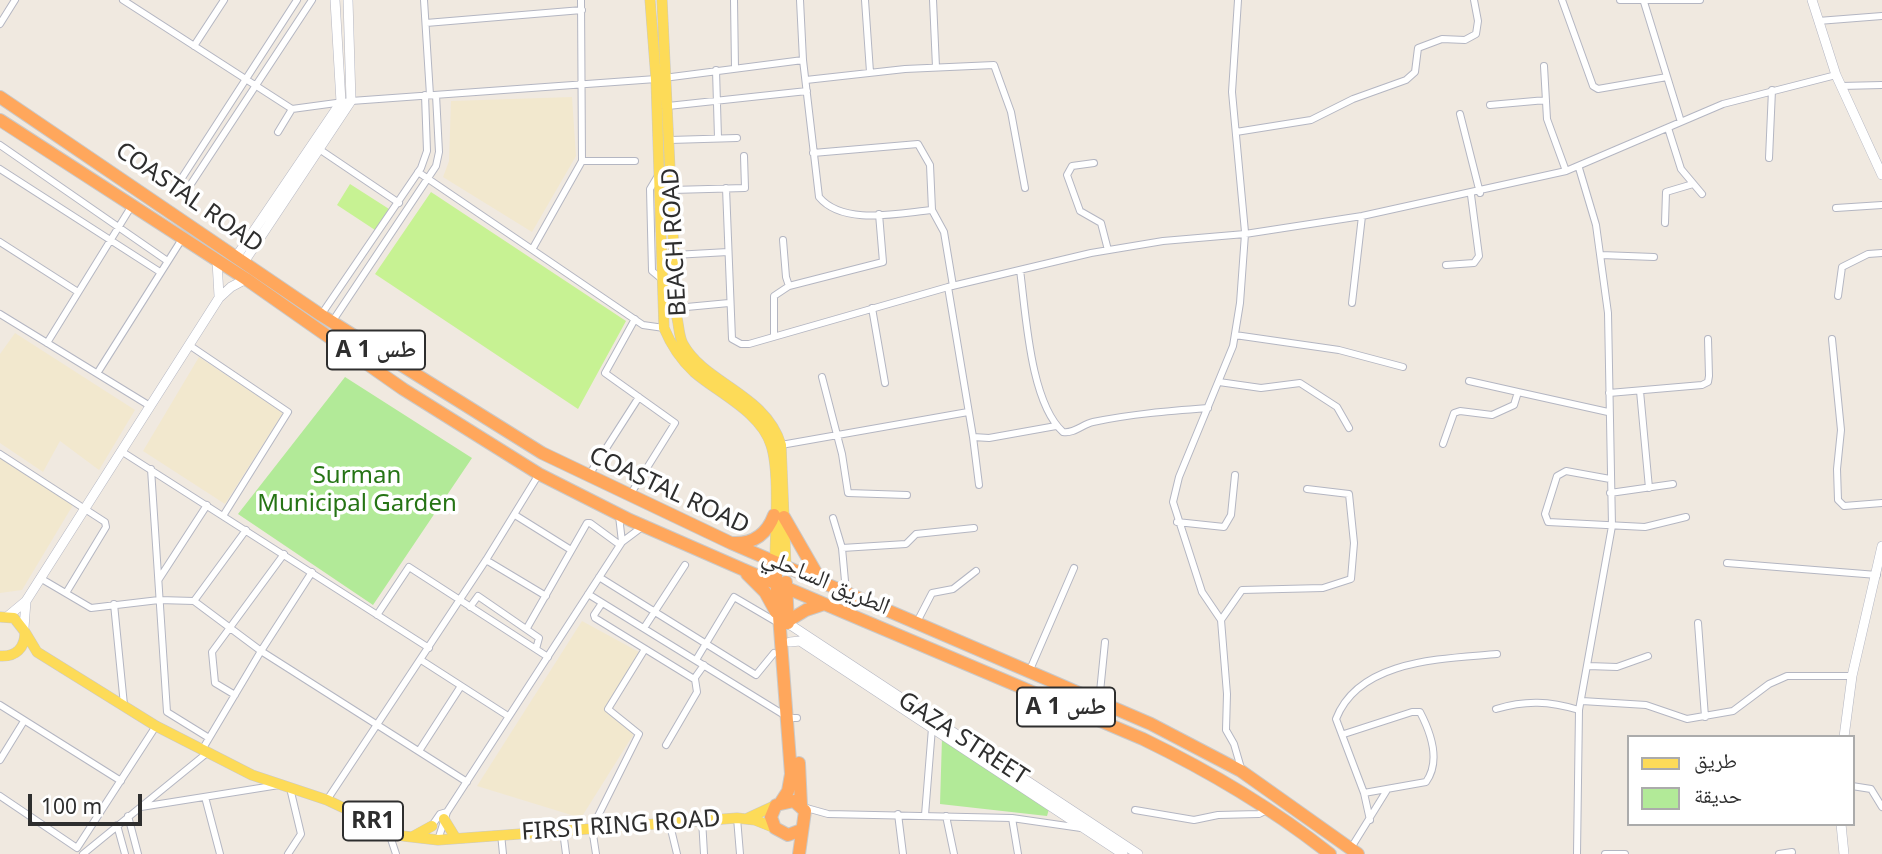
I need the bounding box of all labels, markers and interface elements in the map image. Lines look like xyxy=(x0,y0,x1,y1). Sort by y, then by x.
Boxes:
street label: COASTAL ROAD xyxy=(110,136,268,260)
street label: BEACH ROAD xyxy=(657,167,693,317)
road number: A 1 طس xyxy=(327,330,425,370)
street label: COASTAL ROAD xyxy=(584,441,754,541)
park label: Surman Municipal Garden xyxy=(257,462,457,518)
street label: الطريق الساحلي xyxy=(758,542,894,622)
street label: GAZA STREET xyxy=(892,686,1034,792)
road number: A 1 طس xyxy=(1017,688,1115,726)
legend xyxy=(1626,735,1854,826)
text: طريق xyxy=(1694,746,1737,774)
scale bar xyxy=(32,780,145,824)
text: حديقة xyxy=(1694,781,1742,809)
text: 100 m xyxy=(41,792,102,820)
road number: RR1 xyxy=(343,802,403,841)
street label: FIRST RING ROAD xyxy=(521,805,721,847)

